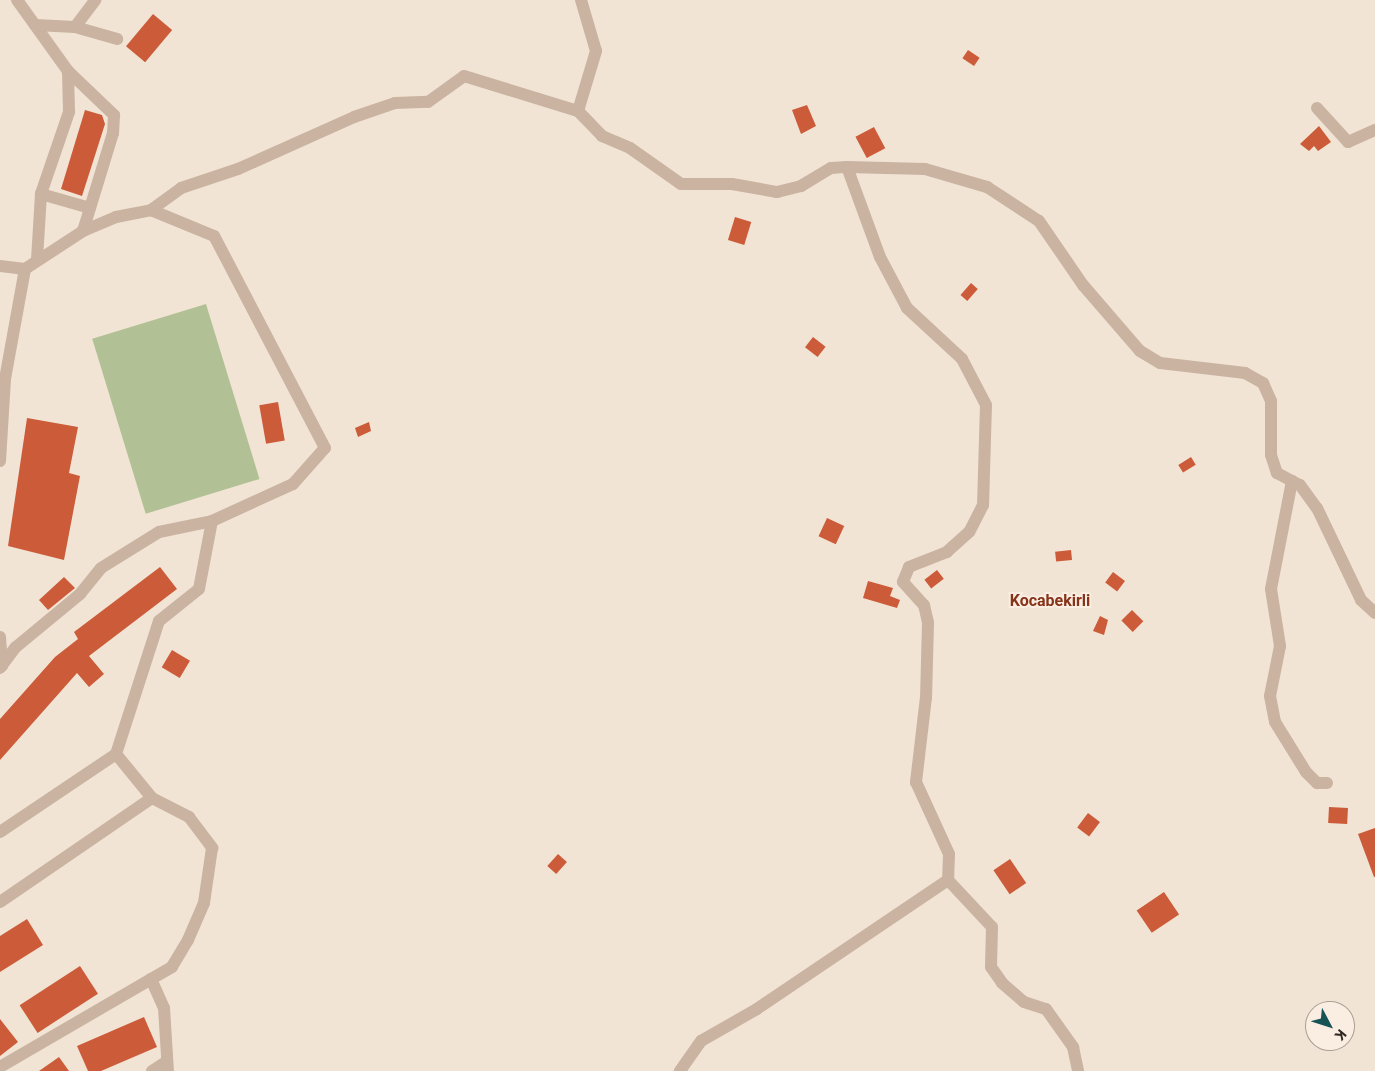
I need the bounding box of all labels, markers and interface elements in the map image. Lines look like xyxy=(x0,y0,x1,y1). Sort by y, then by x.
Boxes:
district label: Kocabekirli xyxy=(1010,591,1090,611)
north arrow xyxy=(1305,1001,1355,1051)
text: K xyxy=(1332,1026,1350,1044)

